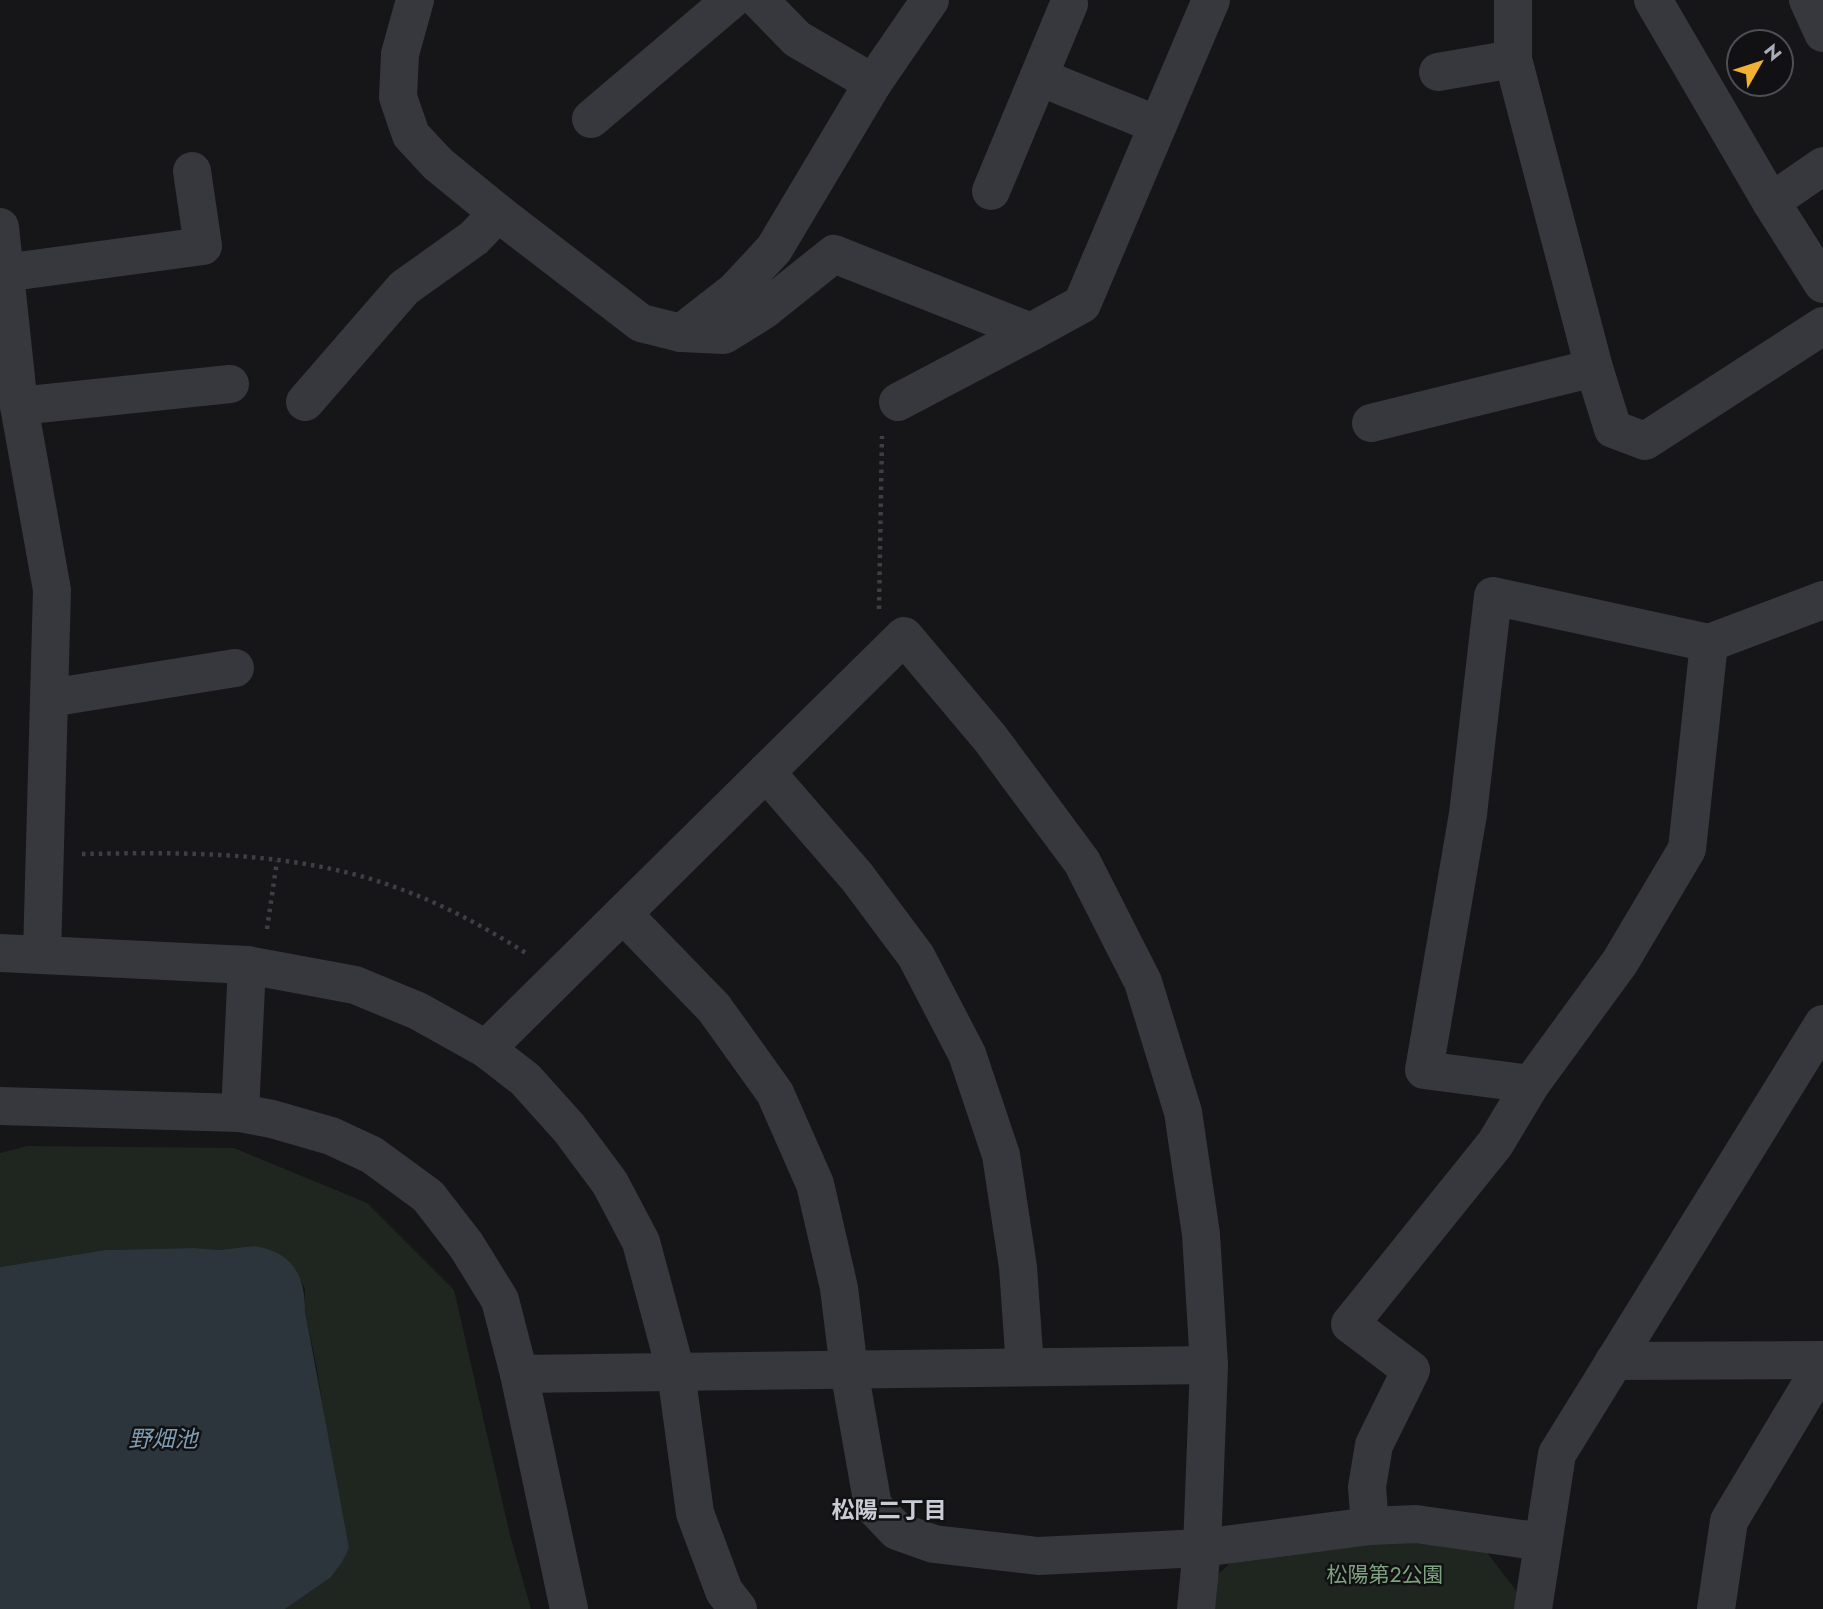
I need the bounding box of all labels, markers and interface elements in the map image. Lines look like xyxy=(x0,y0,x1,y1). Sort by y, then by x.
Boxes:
north arrow xyxy=(1725,28,1795,98)
text: N xyxy=(1758,38,1788,67)
water label: 野畑池 xyxy=(129,1422,200,1456)
district label: 松陽二丁目 xyxy=(832,1493,947,1527)
park label: 松陽第２公園 xyxy=(1326,1560,1444,1590)

